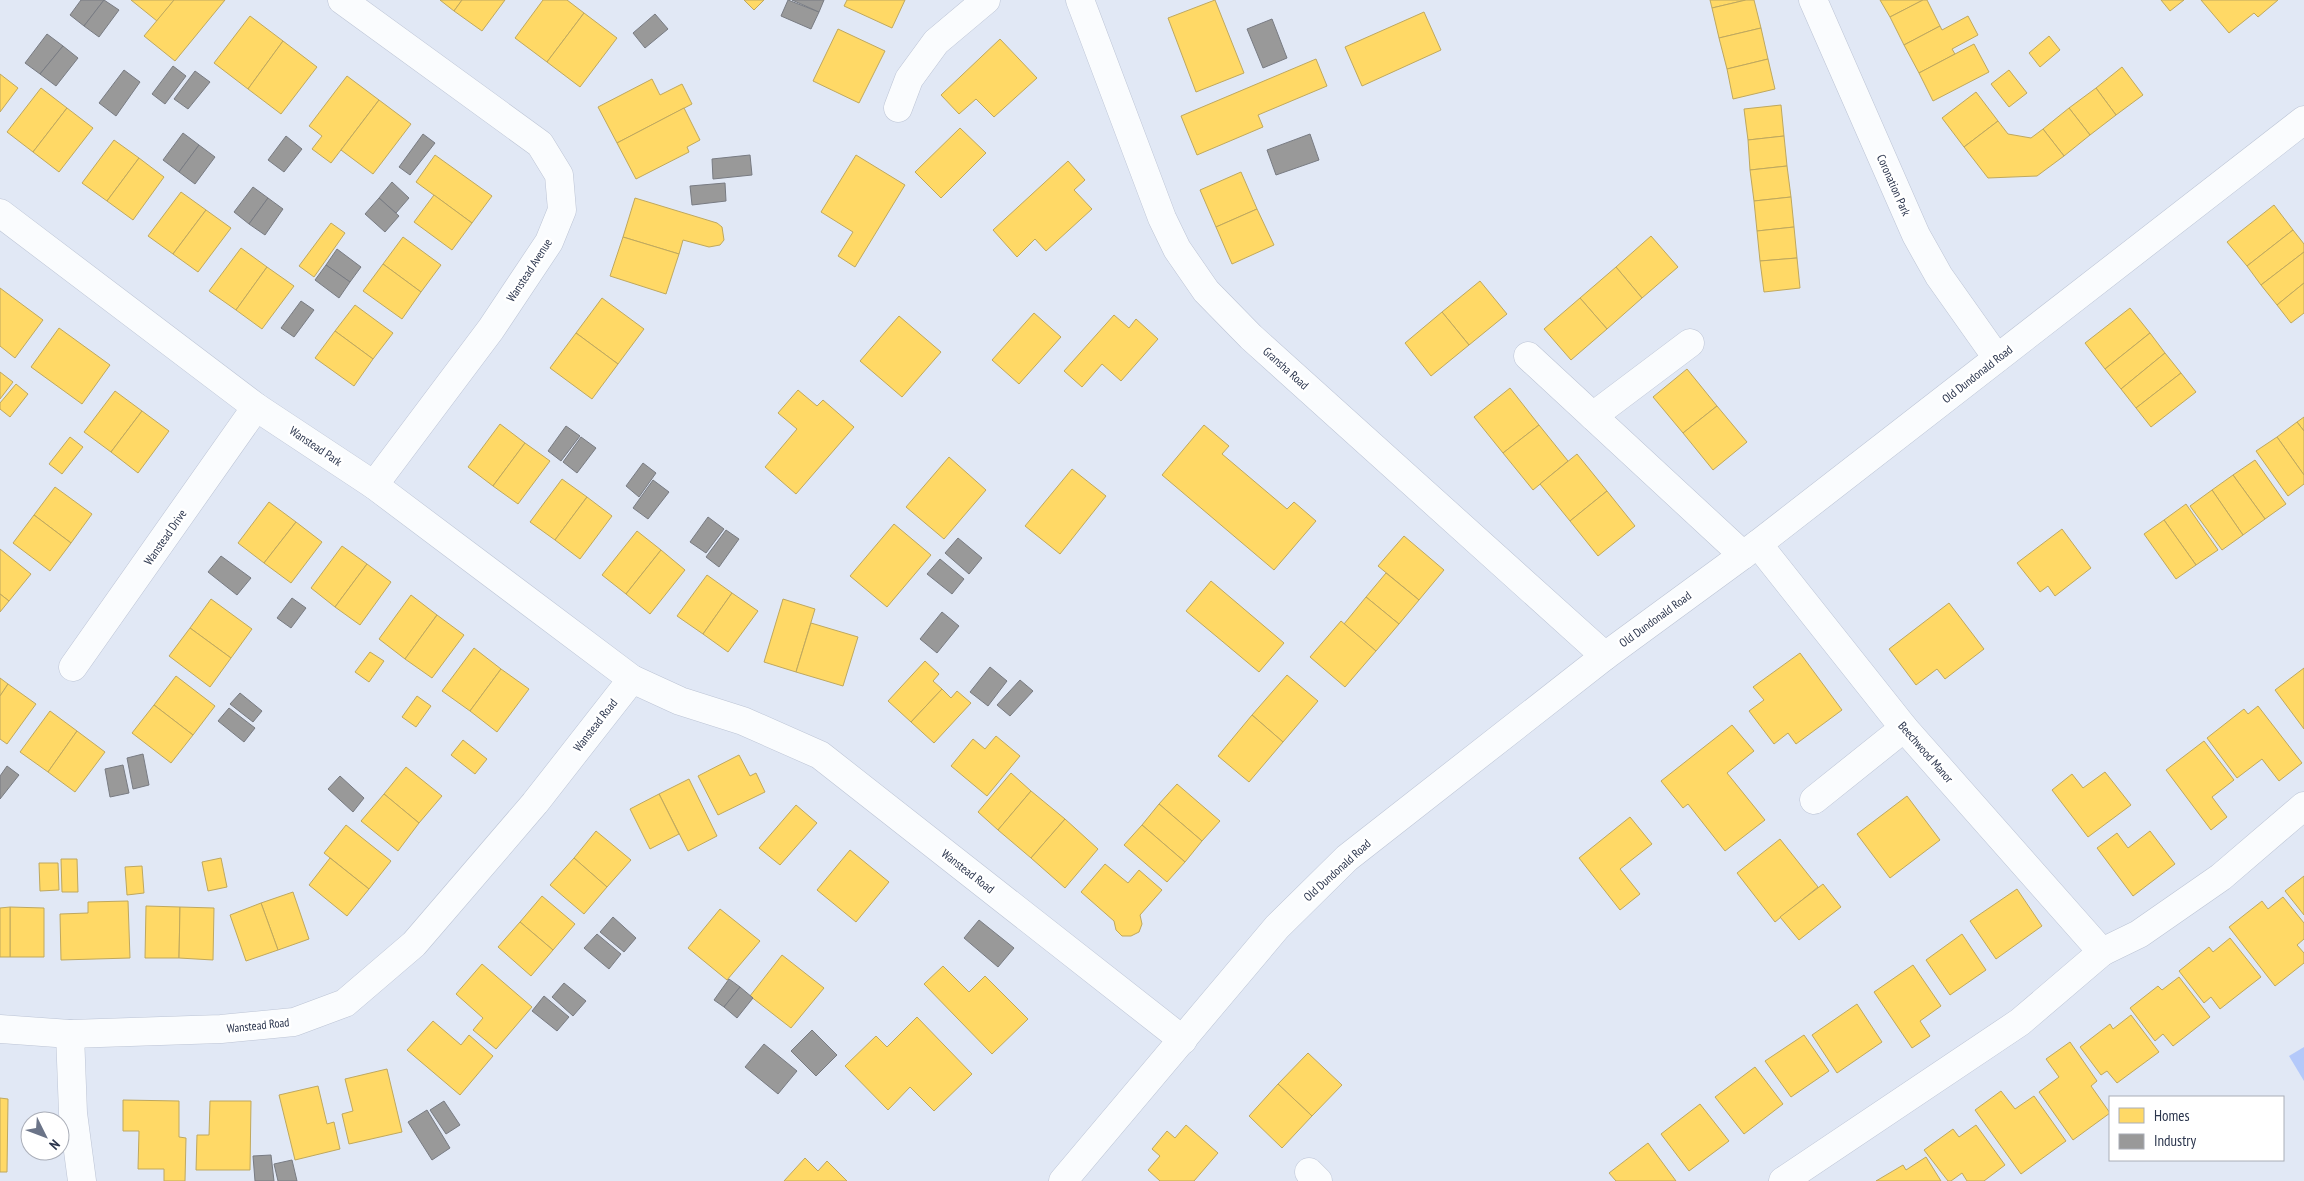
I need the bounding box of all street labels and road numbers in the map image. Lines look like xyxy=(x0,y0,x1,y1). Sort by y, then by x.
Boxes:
street label: Coronation Park xyxy=(1874,152,1914,218)
street label: Wanstead Avenue xyxy=(503,235,555,304)
street label: Old Dundonald Road xyxy=(1939,342,2015,406)
street label: Gransha Road xyxy=(1260,344,1312,392)
street label: Wanstead Park xyxy=(287,423,345,469)
street label: Wanstead Drive xyxy=(140,506,190,568)
street label: Old Dundonald Road xyxy=(1616,588,1694,650)
street label: Wanstead Road xyxy=(570,696,620,754)
street label: Beechwood Manor xyxy=(1895,718,1957,786)
street label: Old Dundonald Road xyxy=(1300,836,1374,904)
street label: Wanstead Road xyxy=(939,846,997,896)
street label: Wanstead Road xyxy=(226,1014,290,1036)

